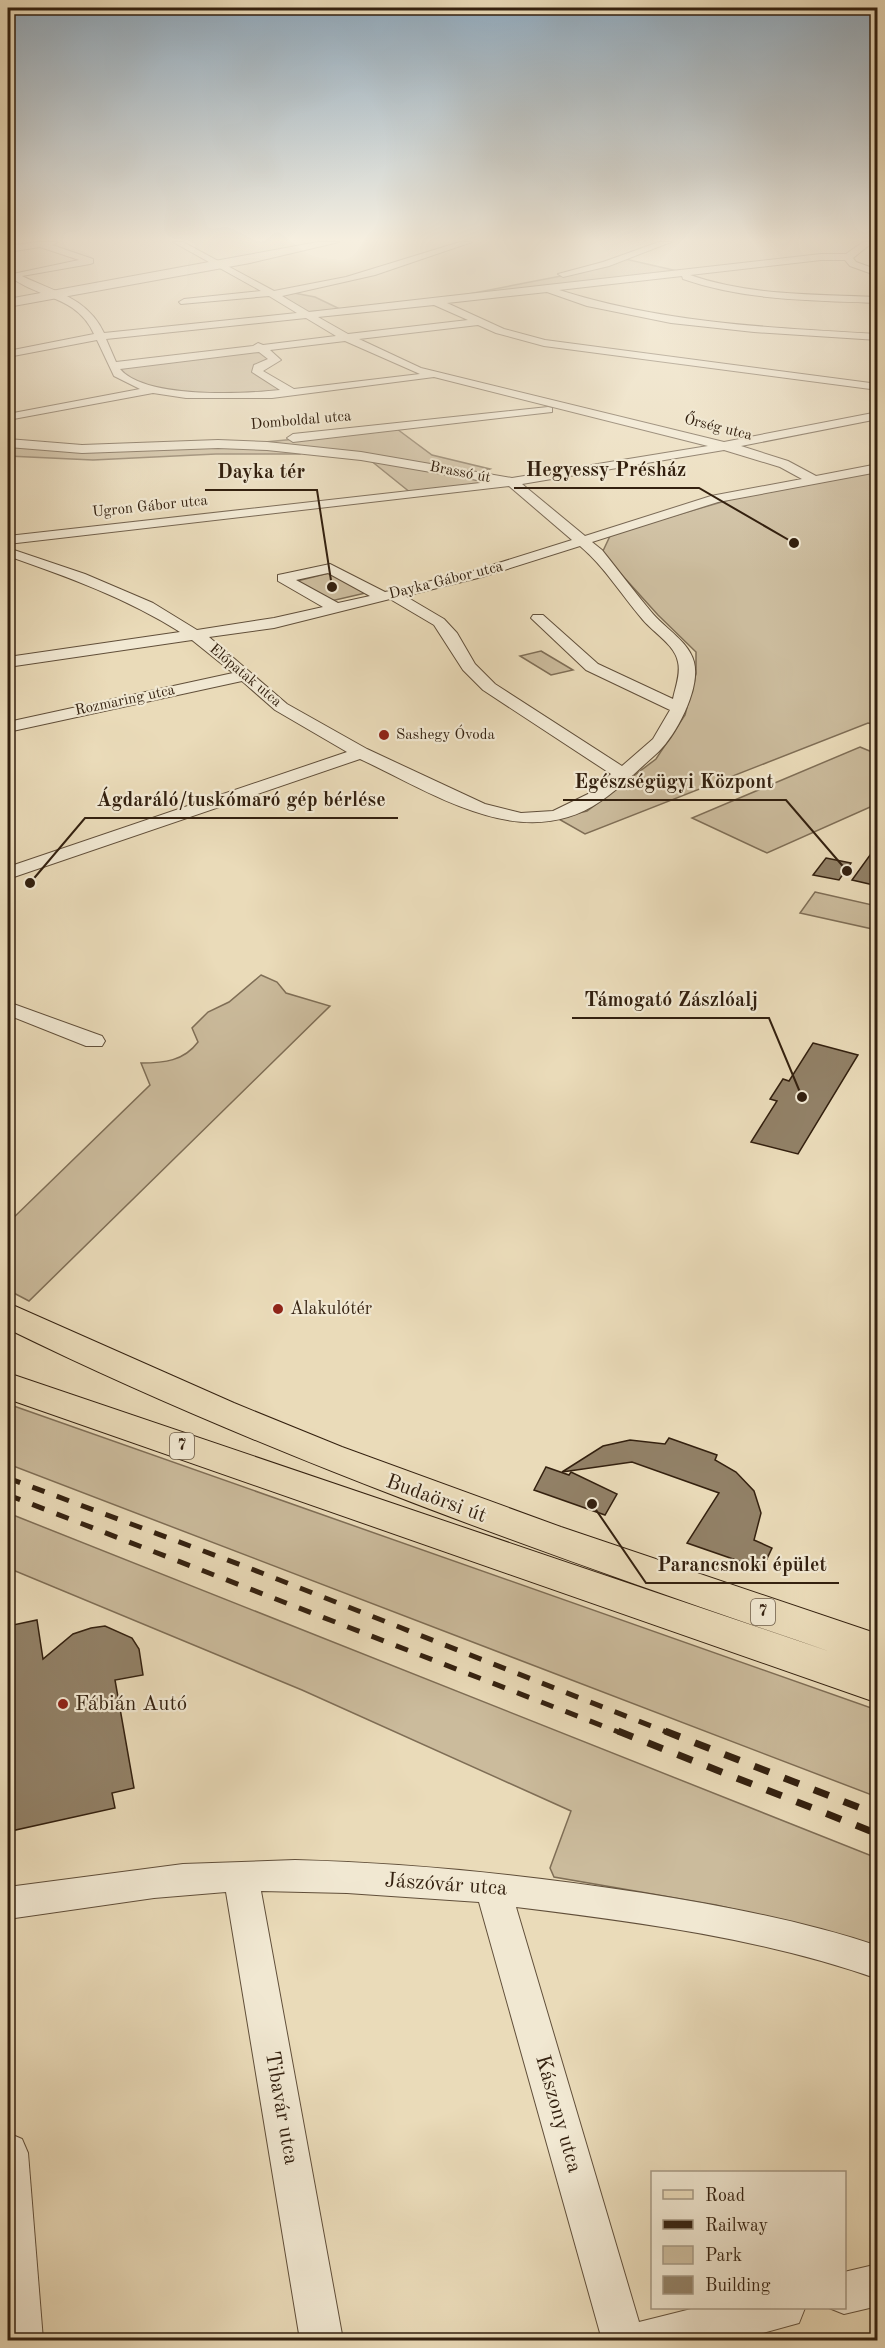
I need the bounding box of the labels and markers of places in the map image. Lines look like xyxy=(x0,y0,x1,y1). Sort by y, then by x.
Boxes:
callout: Hegyessy Présház xyxy=(514,450,699,488)
callout: Dayka tér xyxy=(205,452,317,490)
place label: Sashegy Óvoda xyxy=(396,724,496,743)
marker: Sashegy Óvoda xyxy=(377,728,391,742)
callout: Egészségügyi Központ xyxy=(563,762,786,800)
callout: Ágdaráló/tuskómaró gép bérlése xyxy=(85,780,398,818)
callout: Támogató Zászlóalj xyxy=(572,980,769,1018)
place label: Alakulótér xyxy=(290,1300,373,1318)
marker: Alakulótér xyxy=(271,1302,285,1316)
callout: Parancsnoki épület xyxy=(646,1545,839,1583)
place label: Fábián Autó xyxy=(75,1694,187,1715)
marker: Fábián Autó xyxy=(56,1697,70,1711)

